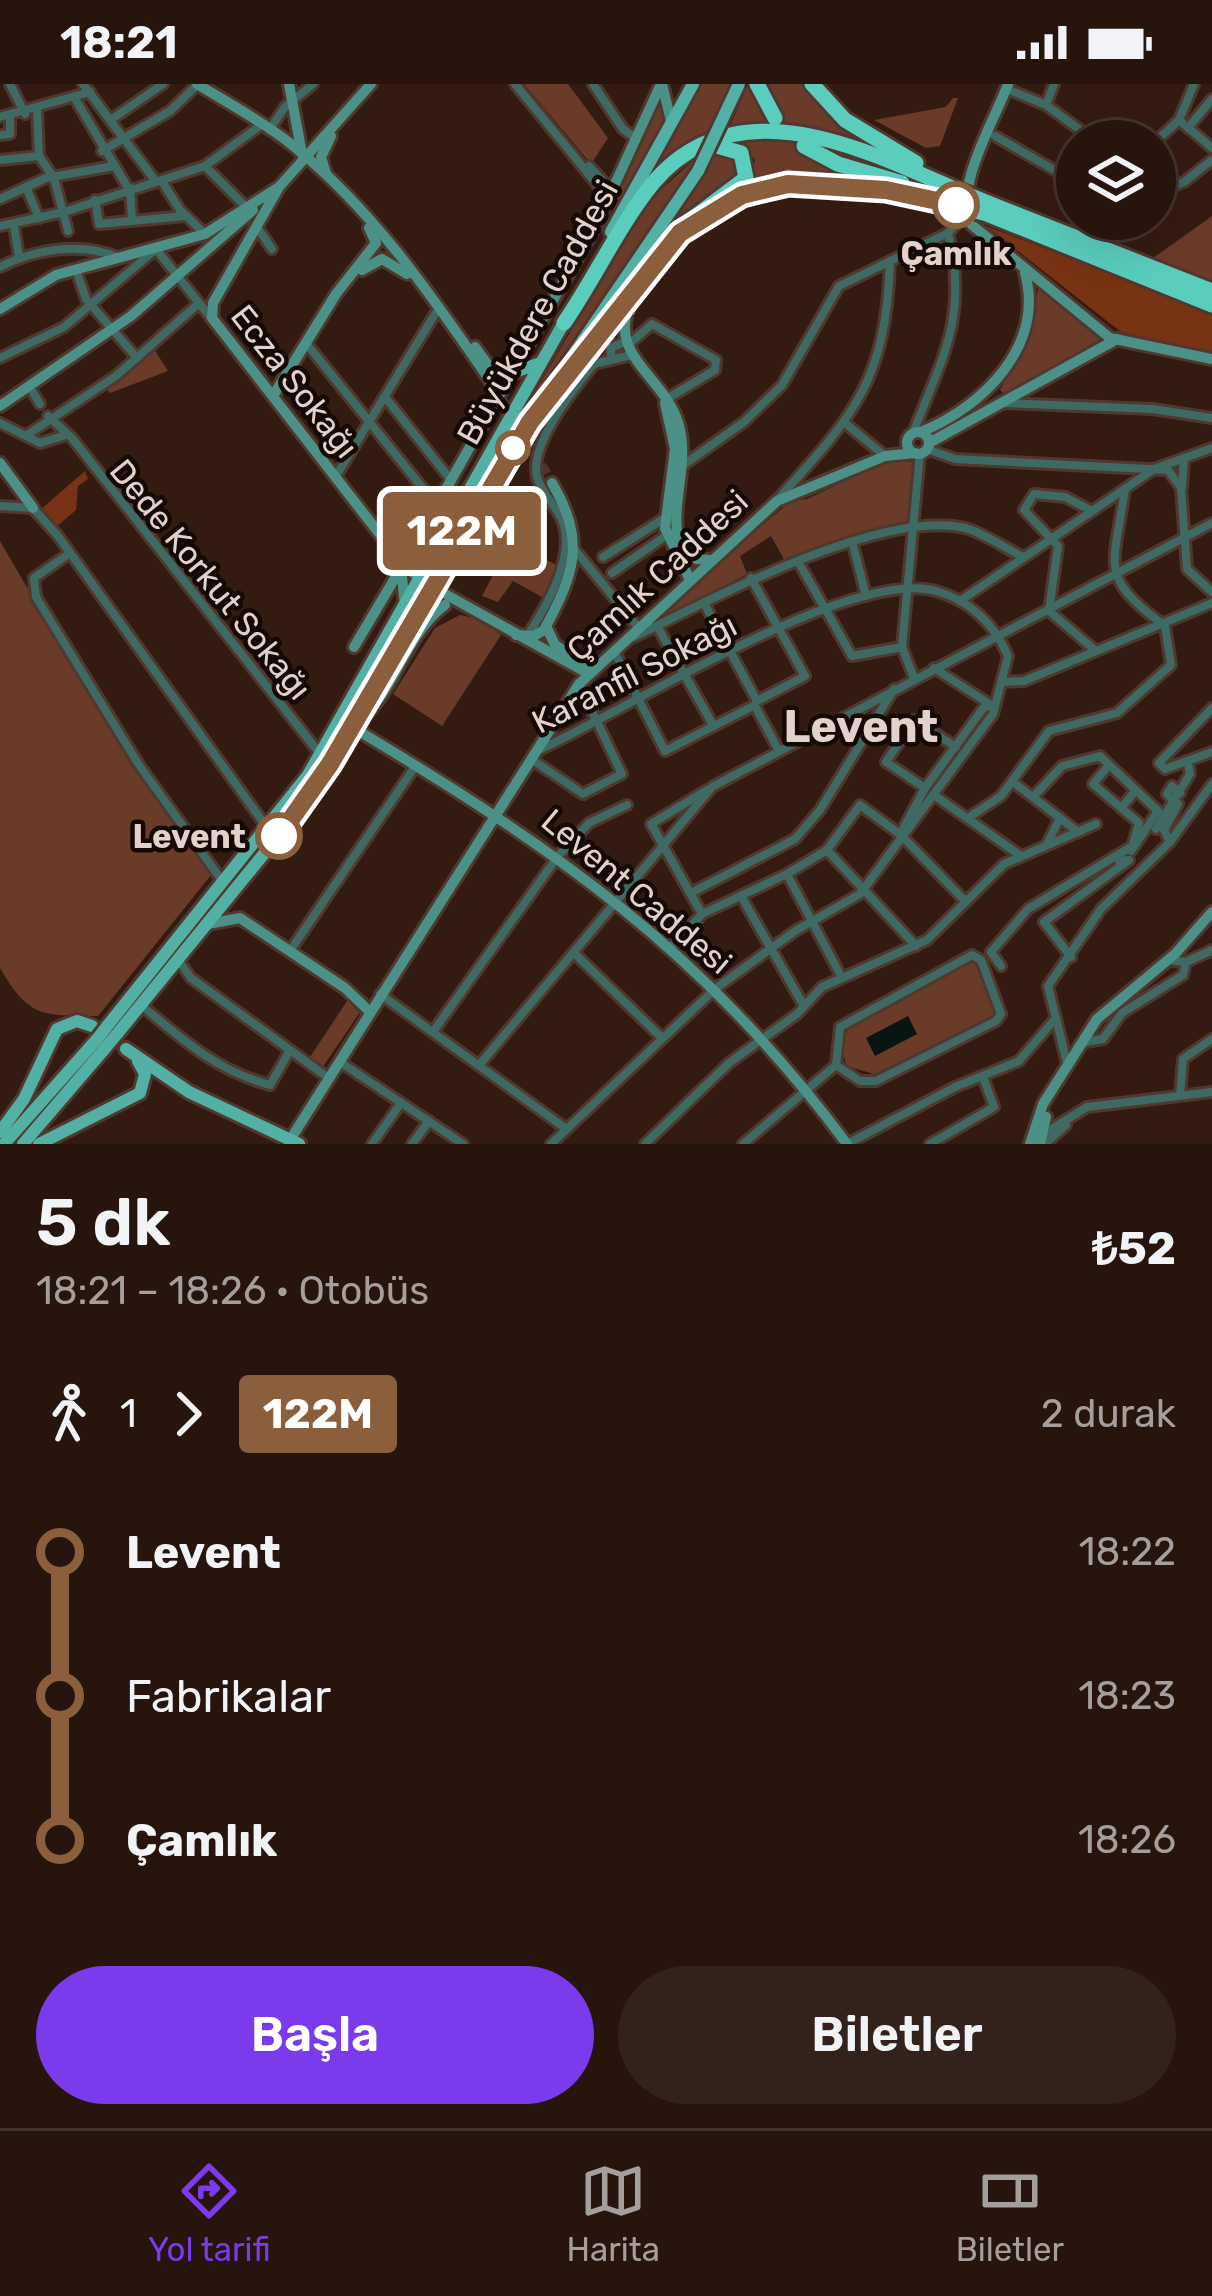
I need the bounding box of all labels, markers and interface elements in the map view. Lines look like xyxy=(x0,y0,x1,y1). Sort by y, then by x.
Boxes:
text: 18:21 xyxy=(60,16,178,69)
map controls xyxy=(1056,120,1176,240)
button: layers xyxy=(1056,120,1176,240)
street label: Büyükdere Caddesi xyxy=(449,173,626,451)
marker: Çamlık xyxy=(934,183,978,227)
place label: Çamlık xyxy=(900,234,1012,273)
street label: Ecza Sokağı xyxy=(223,297,366,465)
unlabelled marker xyxy=(497,432,529,464)
street label: Dede Korkut Sokağı xyxy=(102,451,319,707)
street label: Çamlık Caddesi xyxy=(559,482,756,669)
line badge: 122M xyxy=(378,492,546,570)
text: 122M xyxy=(407,506,517,556)
street label: Karanfil Sokağı xyxy=(525,605,743,742)
district label: Levent xyxy=(784,700,938,753)
street label: Levent Caddesi xyxy=(534,801,740,982)
marker: Levent xyxy=(257,814,301,858)
place label: Levent xyxy=(132,817,246,856)
text: 5 dk xyxy=(36,1183,171,1262)
text: ₺52 xyxy=(1092,1222,1176,1275)
text: 18:21 – 18:26 · Otobüs xyxy=(36,1268,429,1314)
icon: walk xyxy=(36,1381,102,1447)
icon: forward xyxy=(155,1381,221,1447)
text: 122M xyxy=(263,1389,373,1439)
text: 1 xyxy=(120,1391,137,1437)
text: 2 durak xyxy=(1041,1391,1176,1437)
text: Levent xyxy=(126,1526,281,1579)
text: 18:22 xyxy=(1079,1529,1176,1575)
text: Fabrikalar xyxy=(126,1670,331,1723)
text: 18:23 xyxy=(1078,1673,1176,1719)
text: Çamlık xyxy=(126,1814,277,1867)
text: 18:26 xyxy=(1078,1817,1176,1863)
button: Başla xyxy=(36,1966,594,2104)
button: Biletler xyxy=(618,1966,1176,2104)
tab: Yol tarifi xyxy=(148,2158,271,2269)
tab: Harita xyxy=(566,2158,660,2269)
tab: Biletler xyxy=(956,2158,1064,2269)

